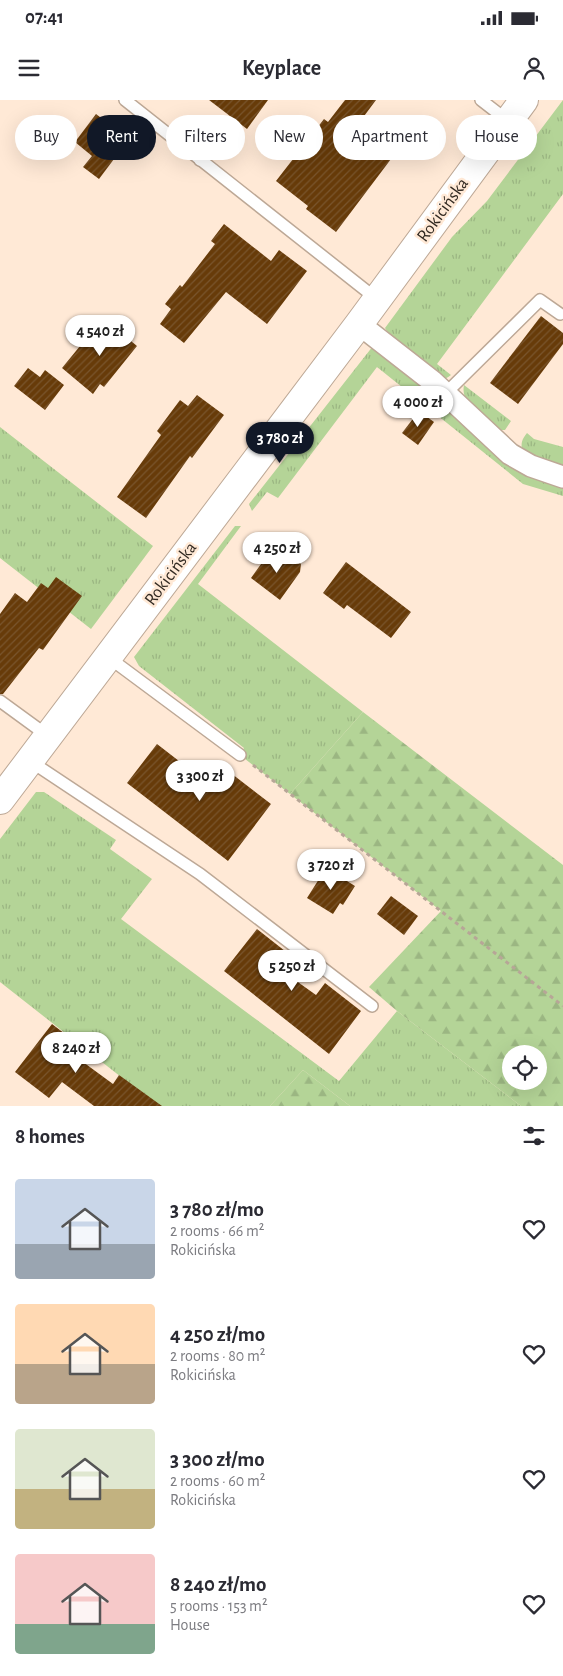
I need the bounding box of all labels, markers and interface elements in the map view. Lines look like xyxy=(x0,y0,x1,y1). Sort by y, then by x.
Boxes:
text: 07:41 xyxy=(25,8,64,27)
icon: menu xyxy=(15,54,43,82)
icon: person xyxy=(520,54,548,82)
text: Keyplace xyxy=(242,57,321,79)
chip: Buy xyxy=(15,115,77,160)
chip: Rent xyxy=(87,115,156,160)
chip: Filters xyxy=(166,115,245,160)
chip: New xyxy=(255,115,323,160)
chip: Apartment xyxy=(333,115,446,160)
chip: House xyxy=(456,115,537,160)
street label: Rokicińska xyxy=(414,175,472,245)
pin: 4 540 zł xyxy=(48,314,152,357)
text: 4 540 zł xyxy=(76,323,124,339)
pin: 4 000 zł xyxy=(366,386,470,428)
text: 4 000 zł xyxy=(393,394,443,410)
pin: 3 780 zł xyxy=(228,422,332,464)
text: 3 780 zł xyxy=(257,430,303,446)
pin: 4 250 zł xyxy=(225,532,329,574)
street label: Rokicińska xyxy=(141,539,201,609)
text: 4 250 zł xyxy=(253,540,301,556)
pin: 3 300 zł xyxy=(148,760,252,802)
text: 3 300 zł xyxy=(177,768,223,784)
pin: 3 720 zł xyxy=(279,848,383,891)
text: 3 720 zł xyxy=(308,857,354,873)
pin: 5 250 zł xyxy=(240,950,344,992)
text: 5 250 zł xyxy=(269,958,315,974)
pin: 8 240 zł xyxy=(24,1032,128,1074)
text: 8 240 zł xyxy=(52,1040,100,1056)
map controls xyxy=(502,1045,547,1090)
button: locate xyxy=(502,1045,547,1090)
icon: filters xyxy=(520,1122,548,1150)
text: 8 homes xyxy=(15,1126,85,1147)
icon: home xyxy=(55,1199,115,1259)
text: 3 780 zł/mo xyxy=(170,1199,264,1220)
icon: heart xyxy=(520,1215,548,1243)
text: 2 rooms · 66 m² xyxy=(170,1223,264,1239)
text: Rokicińska xyxy=(170,1242,236,1258)
icon: home xyxy=(55,1324,115,1384)
text: 4 250 zł/mo xyxy=(170,1324,265,1345)
icon: heart xyxy=(520,1340,548,1368)
text: 2 rooms · 80 m² xyxy=(170,1348,265,1364)
text: Rokicińska xyxy=(170,1367,236,1383)
icon: home xyxy=(55,1449,115,1509)
text: 3 300 zł/mo xyxy=(170,1449,265,1470)
icon: heart xyxy=(520,1465,548,1493)
text: 2 rooms · 60 m² xyxy=(170,1473,265,1489)
text: Rokicińska xyxy=(170,1492,236,1508)
icon: home xyxy=(55,1574,115,1634)
text: 8 240 zł/mo xyxy=(170,1574,266,1595)
icon: heart xyxy=(520,1590,548,1618)
text: 5 rooms · 153 m² xyxy=(170,1598,268,1614)
text: House xyxy=(170,1617,210,1633)

